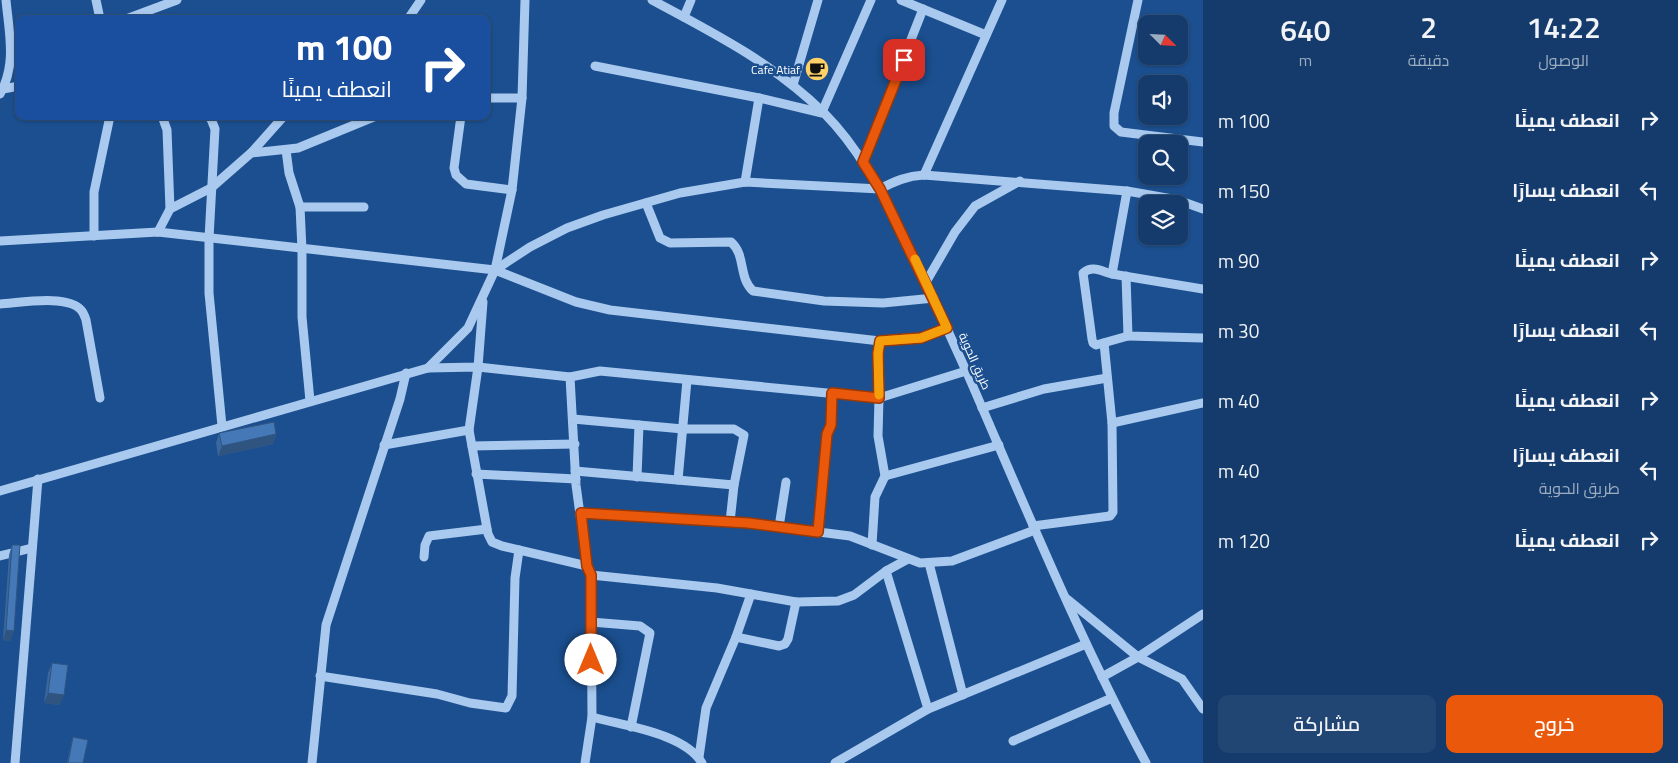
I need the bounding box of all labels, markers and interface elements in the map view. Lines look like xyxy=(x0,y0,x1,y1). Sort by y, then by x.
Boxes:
text: 2 xyxy=(1420,4,1437,50)
text: 14:22 xyxy=(1526,4,1601,50)
text: 640 xyxy=(1280,7,1331,53)
north arrow xyxy=(1138,15,1188,65)
map controls xyxy=(1138,15,1188,245)
text: 100 m xyxy=(296,20,392,74)
icon: right xyxy=(410,35,475,100)
pin xyxy=(883,39,925,81)
icon: arrive xyxy=(890,46,918,74)
text: m xyxy=(1299,48,1312,72)
text: دقيقة xyxy=(1408,48,1449,72)
text: الوصول xyxy=(1538,48,1589,72)
cafe icon: Cafe Atiaf xyxy=(804,56,830,82)
place label: Cafe Atiaf xyxy=(751,60,800,79)
text: انعطف يمينًا xyxy=(282,72,392,106)
button: sound xyxy=(1138,75,1188,125)
text: انعطف يمينًا xyxy=(1515,105,1620,134)
text: 100 m xyxy=(1218,106,1270,135)
icon: right xyxy=(1635,106,1663,134)
button: search xyxy=(1138,135,1188,185)
text: انعطف يسارًا xyxy=(1512,175,1620,204)
text: 150 m xyxy=(1218,176,1270,205)
icon: left xyxy=(1635,176,1663,204)
button: layers xyxy=(1138,195,1188,245)
text: انعطف يمينًا xyxy=(1515,245,1620,274)
text: 90 m xyxy=(1218,246,1259,275)
icon: right xyxy=(1635,246,1663,274)
text: انعطف يسارًا xyxy=(1512,315,1620,344)
text: 30 m xyxy=(1218,316,1259,345)
icon: left xyxy=(1635,316,1663,344)
street label: طريق الحوية xyxy=(954,329,996,393)
text: انعطف يمينًا xyxy=(1515,385,1620,414)
text: 40 m xyxy=(1218,386,1259,415)
icon: right xyxy=(1635,386,1663,414)
text: انعطف يسارًا xyxy=(1512,440,1620,469)
text: 40 m xyxy=(1218,456,1259,485)
icon: left xyxy=(1635,456,1663,484)
text: طريق الحوية xyxy=(1539,476,1620,500)
text: انعطف يمينًا xyxy=(1515,525,1620,554)
text: 120 m xyxy=(1218,526,1270,555)
icon: right xyxy=(1635,526,1663,554)
position arrow xyxy=(564,633,616,685)
button: مشاركة xyxy=(1218,695,1436,753)
button: خروج xyxy=(1446,695,1663,753)

